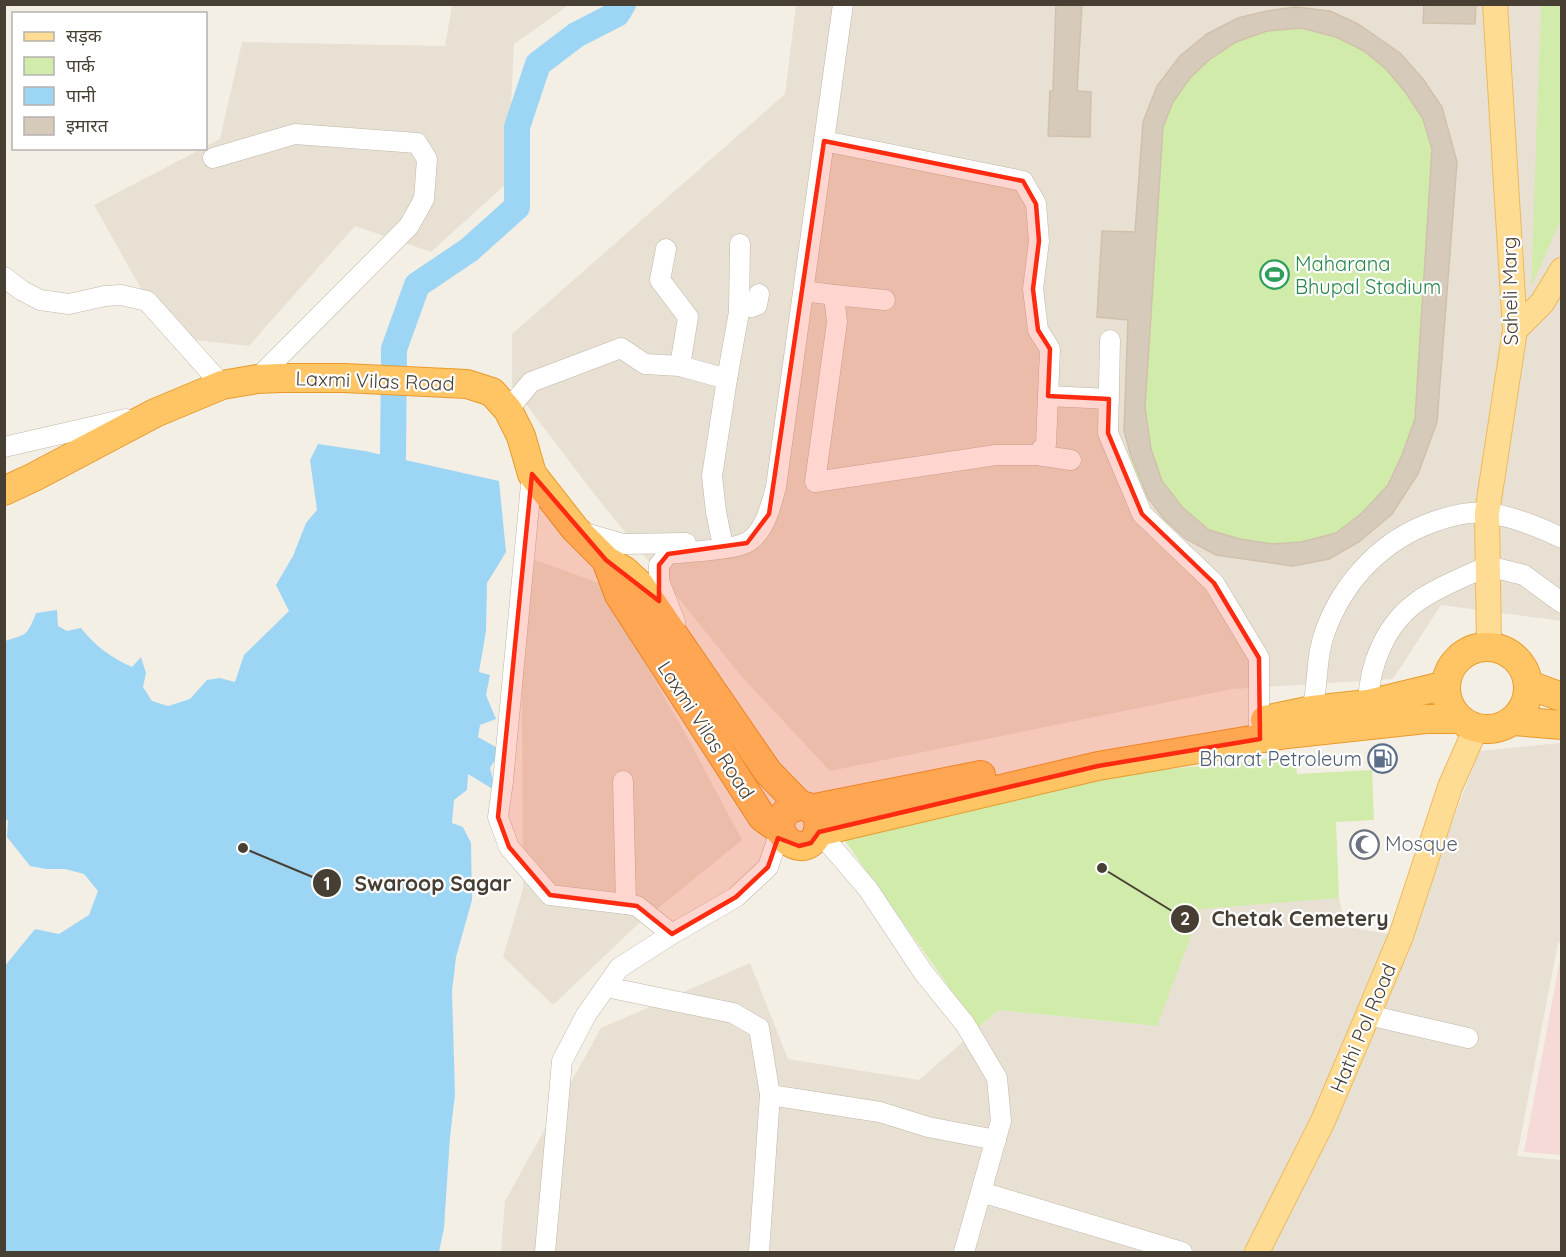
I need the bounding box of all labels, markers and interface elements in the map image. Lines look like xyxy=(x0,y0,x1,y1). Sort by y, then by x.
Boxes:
legend xyxy=(12,12,207,150)
text: सड़क xyxy=(66,24,103,47)
text: पार्क xyxy=(66,54,96,77)
text: पानी xyxy=(66,84,96,107)
text: इमारत xyxy=(66,114,109,137)
street label: Saheli Marg xyxy=(1496,236,1523,346)
place label: Maharana Bhupal Stadium xyxy=(1295,251,1441,299)
sports icon: Maharana Bhupal Stadium xyxy=(1258,259,1290,291)
street label: Laxmi Vilas Road xyxy=(295,365,455,396)
street label: Laxmi Vilas Road xyxy=(653,656,760,803)
fuel station icon: Bharat Petroleum xyxy=(1367,743,1399,775)
place label: Bharat Petroleum xyxy=(1199,746,1362,771)
mosque icon: Mosque xyxy=(1348,828,1380,860)
place label: Mosque xyxy=(1385,831,1458,856)
callout: Swaroop Sagar xyxy=(312,864,523,903)
text: Swaroop Sagar xyxy=(354,870,512,896)
text: 1 xyxy=(323,872,331,895)
callout: Chetak Cemetery xyxy=(1170,899,1401,938)
text: Chetak Cemetery xyxy=(1211,905,1389,931)
text: 2 xyxy=(1180,907,1190,930)
street label: Hathi Pol Road xyxy=(1324,959,1401,1096)

